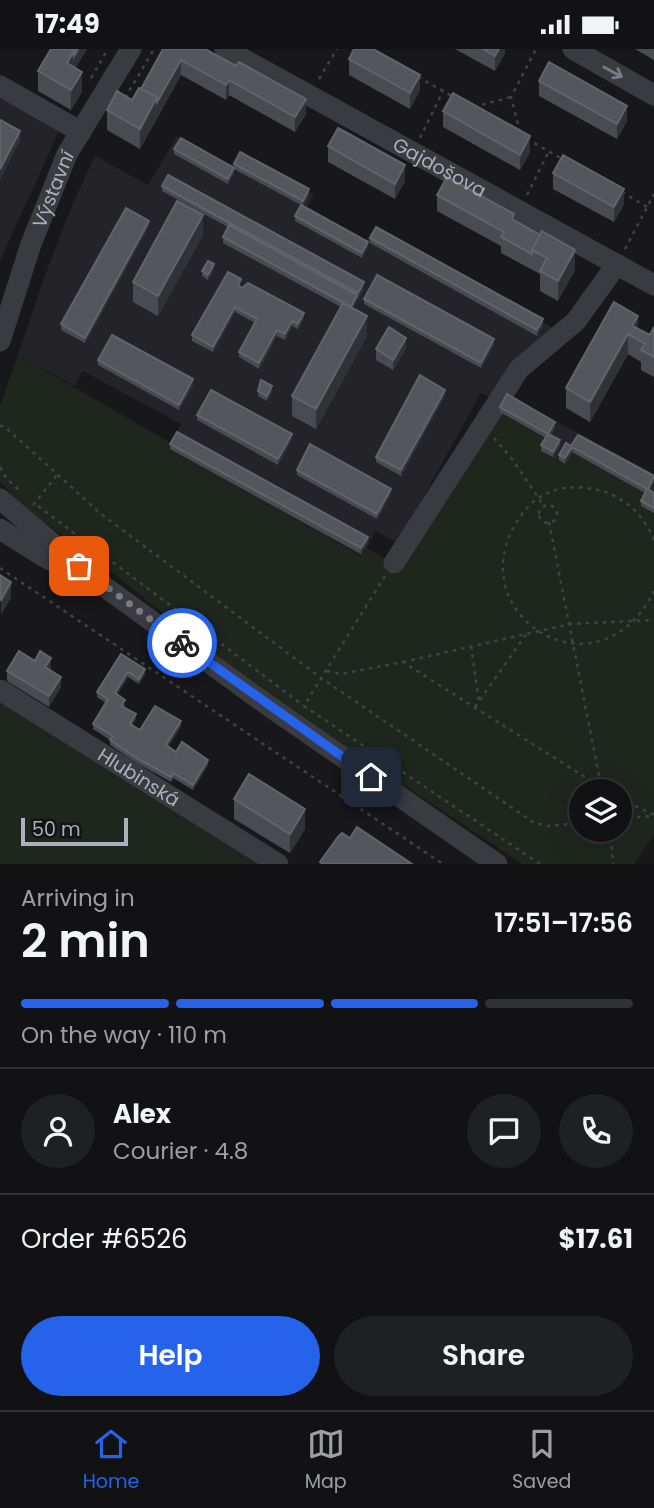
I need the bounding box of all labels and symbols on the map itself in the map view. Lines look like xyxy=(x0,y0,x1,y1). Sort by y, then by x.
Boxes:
one-way arrow xyxy=(603,65,623,79)
street label: Gajdošova xyxy=(388,130,491,204)
street label: Výstavní xyxy=(25,144,80,232)
pin xyxy=(49,536,109,596)
courier xyxy=(147,608,217,678)
street label: Hlubinská xyxy=(93,741,185,813)
pin xyxy=(341,747,401,807)
scale bar xyxy=(21,815,128,847)

